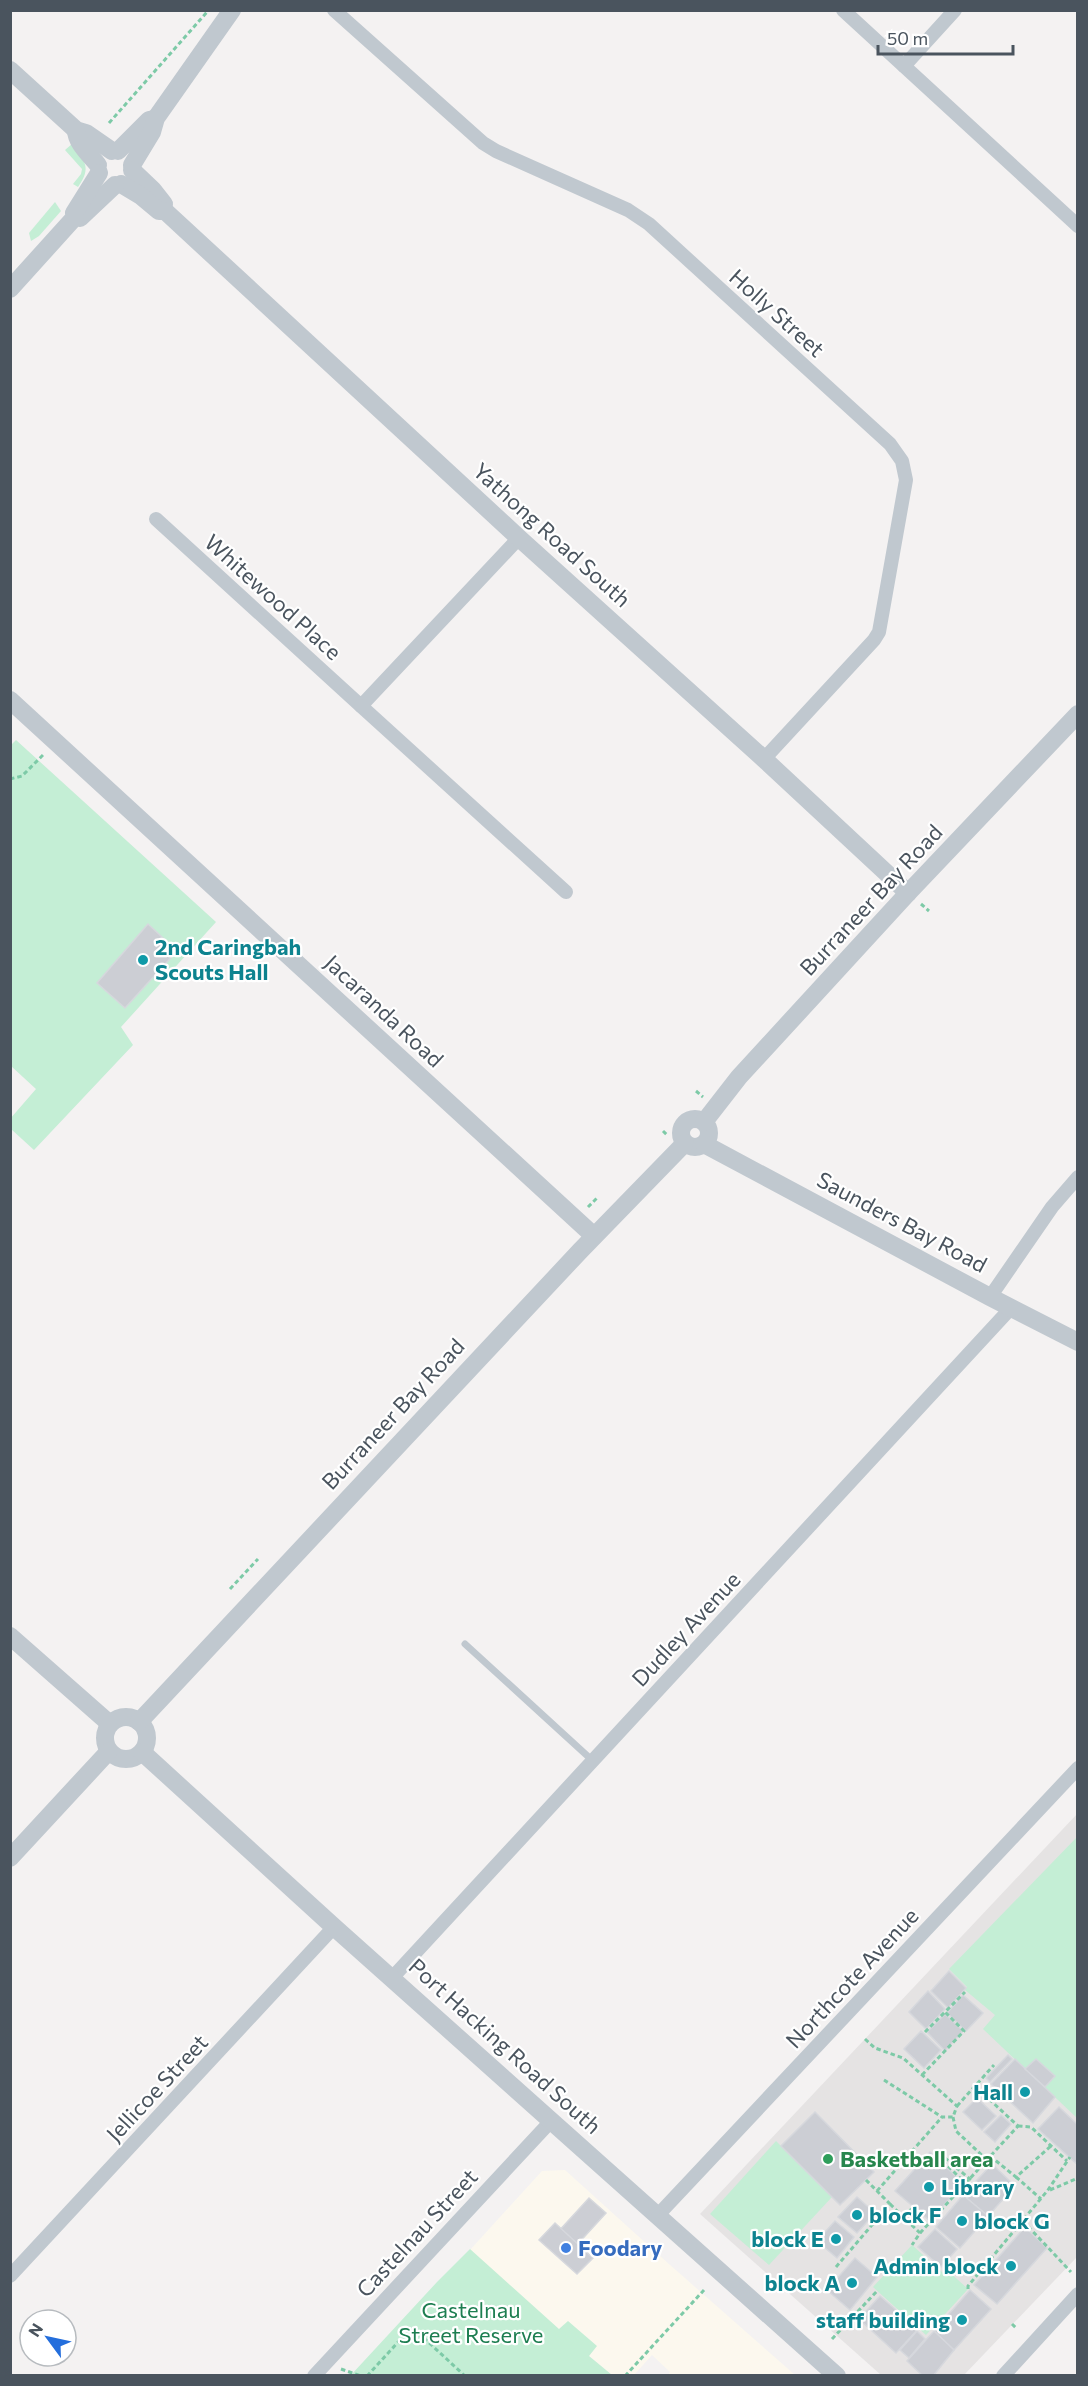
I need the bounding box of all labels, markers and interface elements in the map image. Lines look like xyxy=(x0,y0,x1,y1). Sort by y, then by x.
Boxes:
scale bar xyxy=(878,18,1013,56)
text: 50 m xyxy=(887,27,928,49)
street label: Holly Street xyxy=(724,263,830,362)
street label: Yathong Road South xyxy=(468,457,637,612)
street label: Whitewood Place xyxy=(199,528,347,665)
street label: Burraneer Bay Road xyxy=(794,819,948,981)
place label: 2nd Caringbah Scouts Hall xyxy=(155,933,301,985)
street label: Jacaranda Road xyxy=(319,949,449,1073)
marker: 2nd Caringbah Scouts Hall xyxy=(136,953,150,967)
street label: Saunders Bay Road xyxy=(813,1165,992,1278)
street label: Burraneer Bay Road xyxy=(316,1333,470,1495)
street label: Dudley Avenue xyxy=(626,1566,746,1692)
street label: Northcote Avenue xyxy=(780,1902,924,2053)
street label: Port Hacking Road South xyxy=(404,1952,607,2139)
street label: Jellicoe Street xyxy=(100,2028,213,2147)
place label: Hall xyxy=(973,2078,1013,2105)
marker: Hall xyxy=(1018,2085,1032,2099)
place label: Basketball area xyxy=(840,2145,994,2172)
marker: Basketball area xyxy=(821,2152,835,2166)
street label: Castelnau Street xyxy=(350,2163,483,2302)
place label: Library xyxy=(941,2173,1015,2200)
marker: Library xyxy=(922,2180,936,2194)
place label: block F xyxy=(869,2201,941,2228)
place label: block G xyxy=(974,2207,1050,2234)
marker: block F xyxy=(850,2208,864,2222)
marker: block G xyxy=(955,2214,969,2228)
place label: block E xyxy=(751,2225,824,2252)
marker: block E xyxy=(829,2232,843,2246)
place label: Foodary xyxy=(578,2234,662,2261)
marker: Foodary xyxy=(559,2241,573,2255)
place label: Admin block xyxy=(873,2252,999,2279)
marker: Admin block xyxy=(1004,2259,1018,2273)
place label: block A xyxy=(765,2269,840,2296)
marker: block A xyxy=(845,2276,859,2290)
park label: Castelnau Street Reserve xyxy=(399,2296,543,2348)
place label: staff building xyxy=(816,2306,950,2333)
north arrow xyxy=(18,2308,78,2368)
marker: staff building xyxy=(955,2313,969,2327)
text: N xyxy=(24,2319,46,2340)

